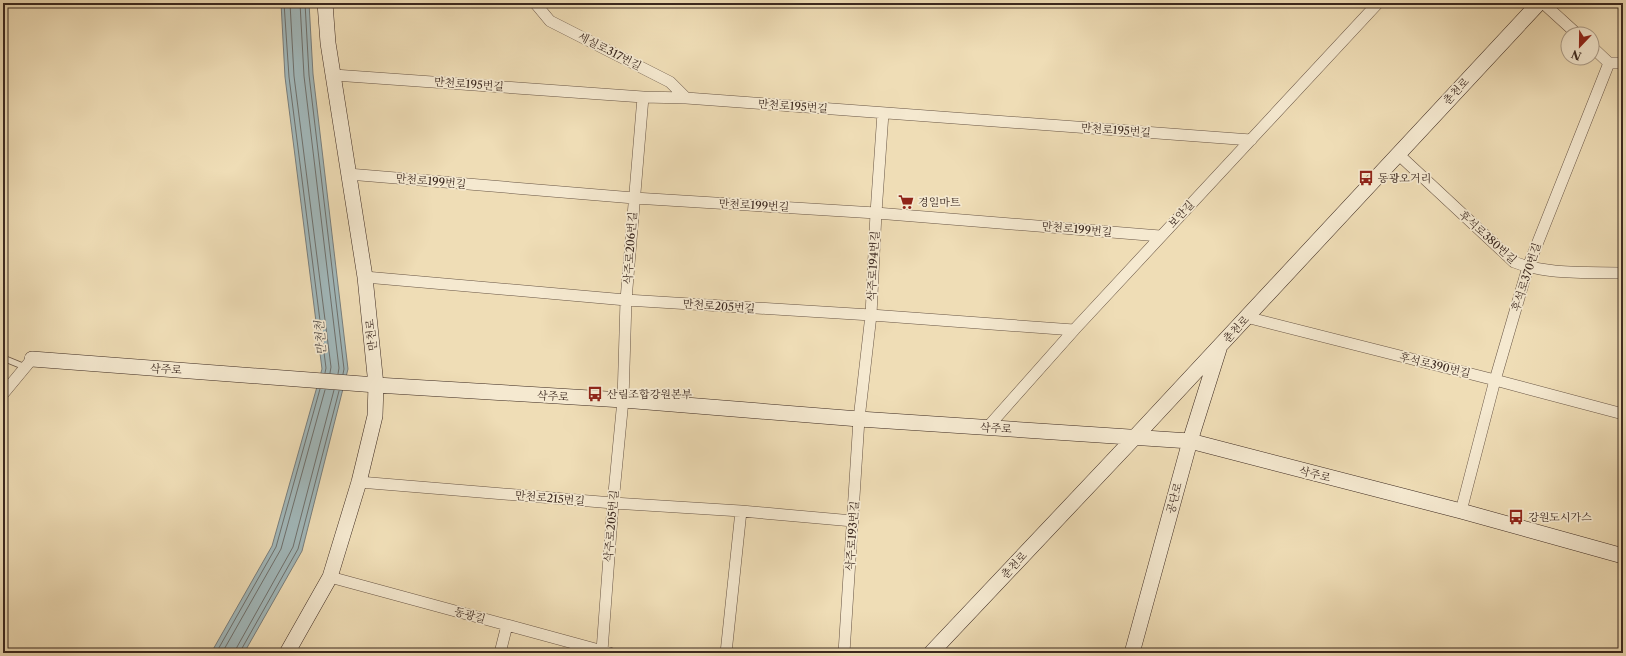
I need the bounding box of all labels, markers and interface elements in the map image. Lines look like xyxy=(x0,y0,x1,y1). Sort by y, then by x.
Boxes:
north arrow xyxy=(1560,26,1600,66)
street label: 세실로317번길 xyxy=(576,29,644,73)
text: N xyxy=(1569,47,1583,64)
street label: 춘천로 xyxy=(1440,74,1472,107)
street label: 만천로195번길 xyxy=(434,75,504,93)
street label: 만천로195번길 xyxy=(758,97,828,115)
street label: 만천로195번길 xyxy=(1081,121,1151,139)
bus stop icon: 동광오거리 xyxy=(1357,169,1375,187)
street label: 만천로199번길 xyxy=(395,171,467,191)
place label: 동광오거리 xyxy=(1378,171,1431,185)
supermarket icon: 경일마트 xyxy=(897,193,915,211)
place label: 경일마트 xyxy=(918,195,961,209)
street label: 만천로199번길 xyxy=(718,196,790,214)
street label: 보안길 xyxy=(1165,198,1197,230)
street label: 후석로380번길 xyxy=(1456,207,1520,267)
street label: 삭주로206번길 xyxy=(620,211,640,285)
street label: 만천로199번길 xyxy=(1041,219,1113,239)
street label: 삭주로194번길 xyxy=(864,230,882,302)
street label: 후석로370번길 xyxy=(1508,241,1544,313)
street label: 만천로205번길 xyxy=(682,296,756,316)
street label: 춘천로 xyxy=(1220,312,1252,345)
street label: 만천로 xyxy=(362,318,380,352)
water label: 만천천 xyxy=(311,319,329,356)
street label: 후석로390번길 xyxy=(1398,349,1472,381)
street label: 삭주로 xyxy=(150,361,183,377)
bus stop icon: 산림조합강원본부 xyxy=(586,385,604,403)
place label: 산림조합강원본부 xyxy=(607,387,692,401)
street label: 삭주로 xyxy=(537,388,570,404)
street label: 삭주로 xyxy=(980,420,1013,436)
street label: 삭주로 xyxy=(1298,463,1333,485)
street label: 공단로 xyxy=(1163,480,1185,515)
street label: 만천로215번길 xyxy=(514,488,586,508)
street label: 삭주로205번길 xyxy=(601,489,621,563)
street label: 삭주로193번길 xyxy=(843,500,861,572)
bus stop icon: 강원도시가스 xyxy=(1507,508,1525,526)
place label: 강원도시가스 xyxy=(1528,510,1592,524)
street label: 춘천로 xyxy=(998,548,1030,581)
street label: 동광길 xyxy=(453,604,487,626)

